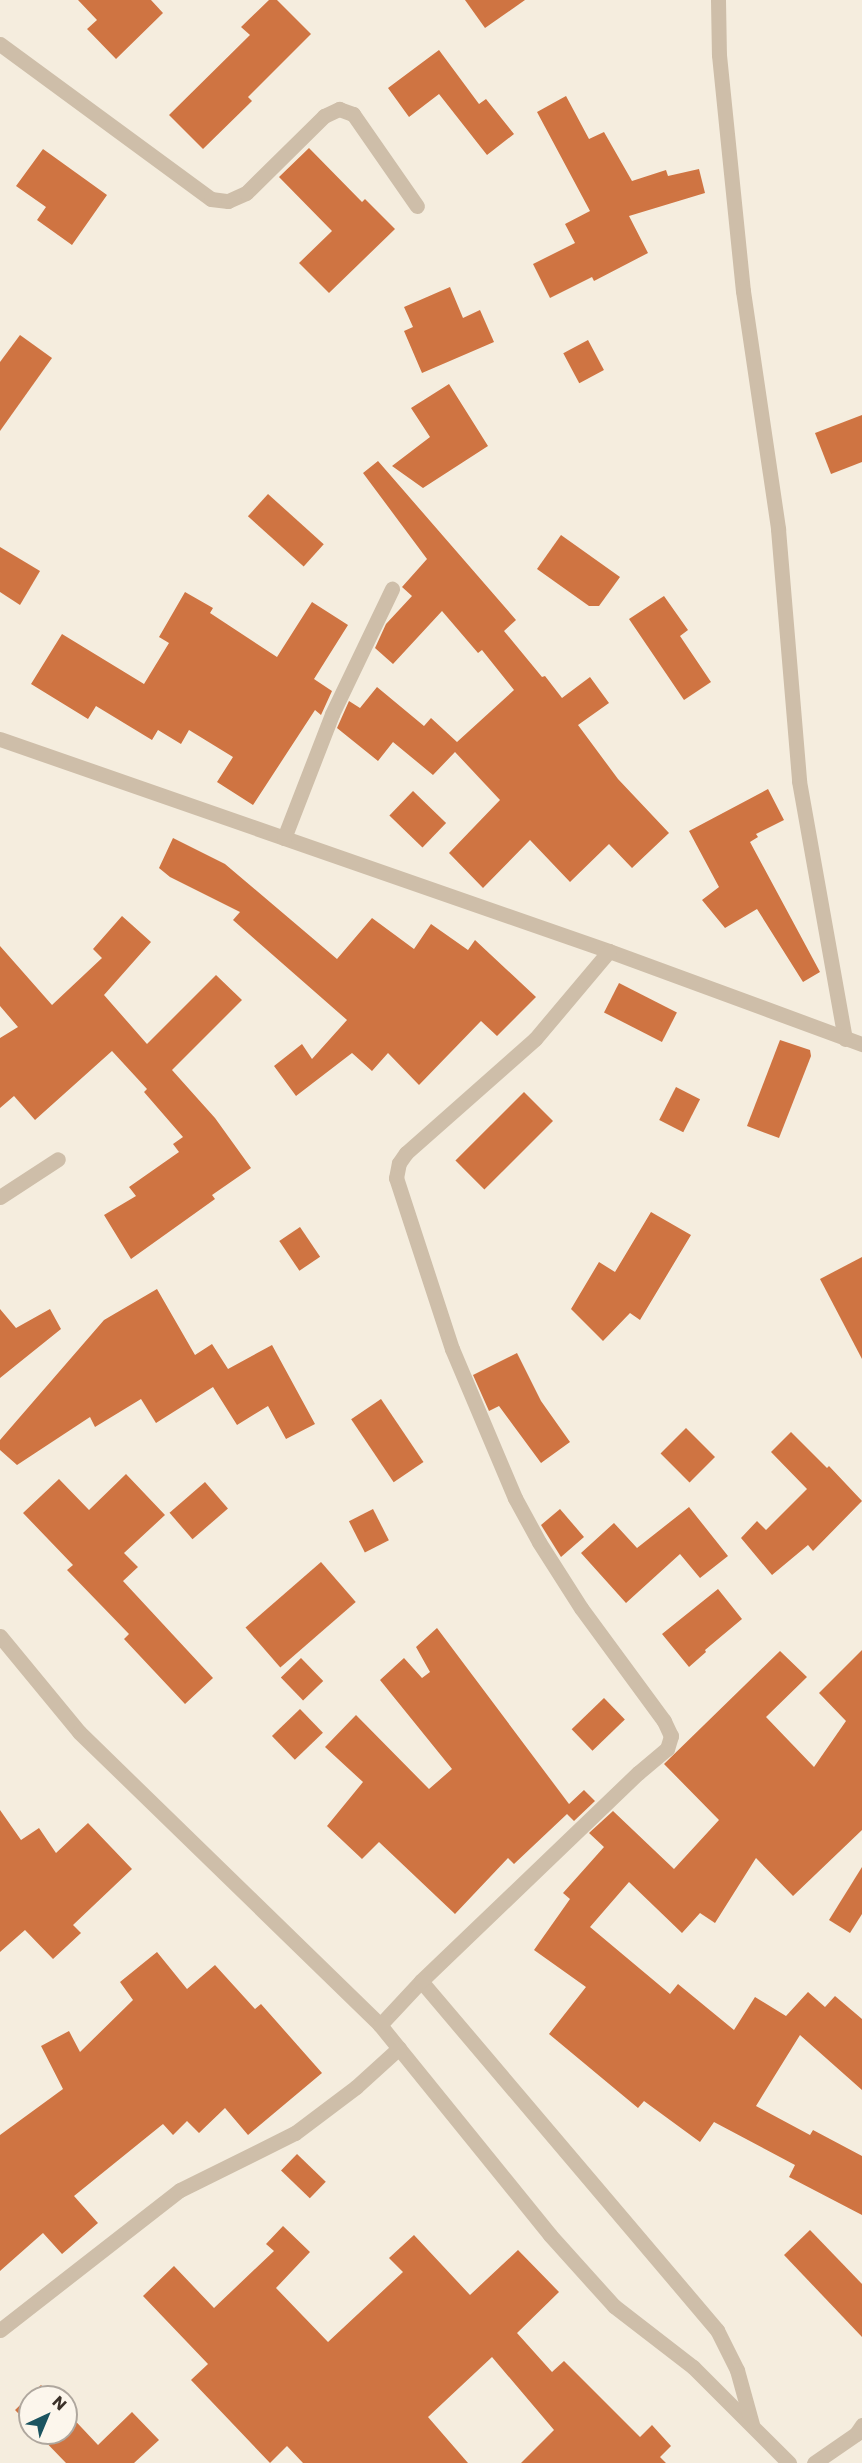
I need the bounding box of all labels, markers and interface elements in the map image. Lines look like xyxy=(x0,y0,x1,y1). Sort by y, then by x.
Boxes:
north arrow xyxy=(18,2385,78,2445)
text: N xyxy=(47,2391,72,2416)

